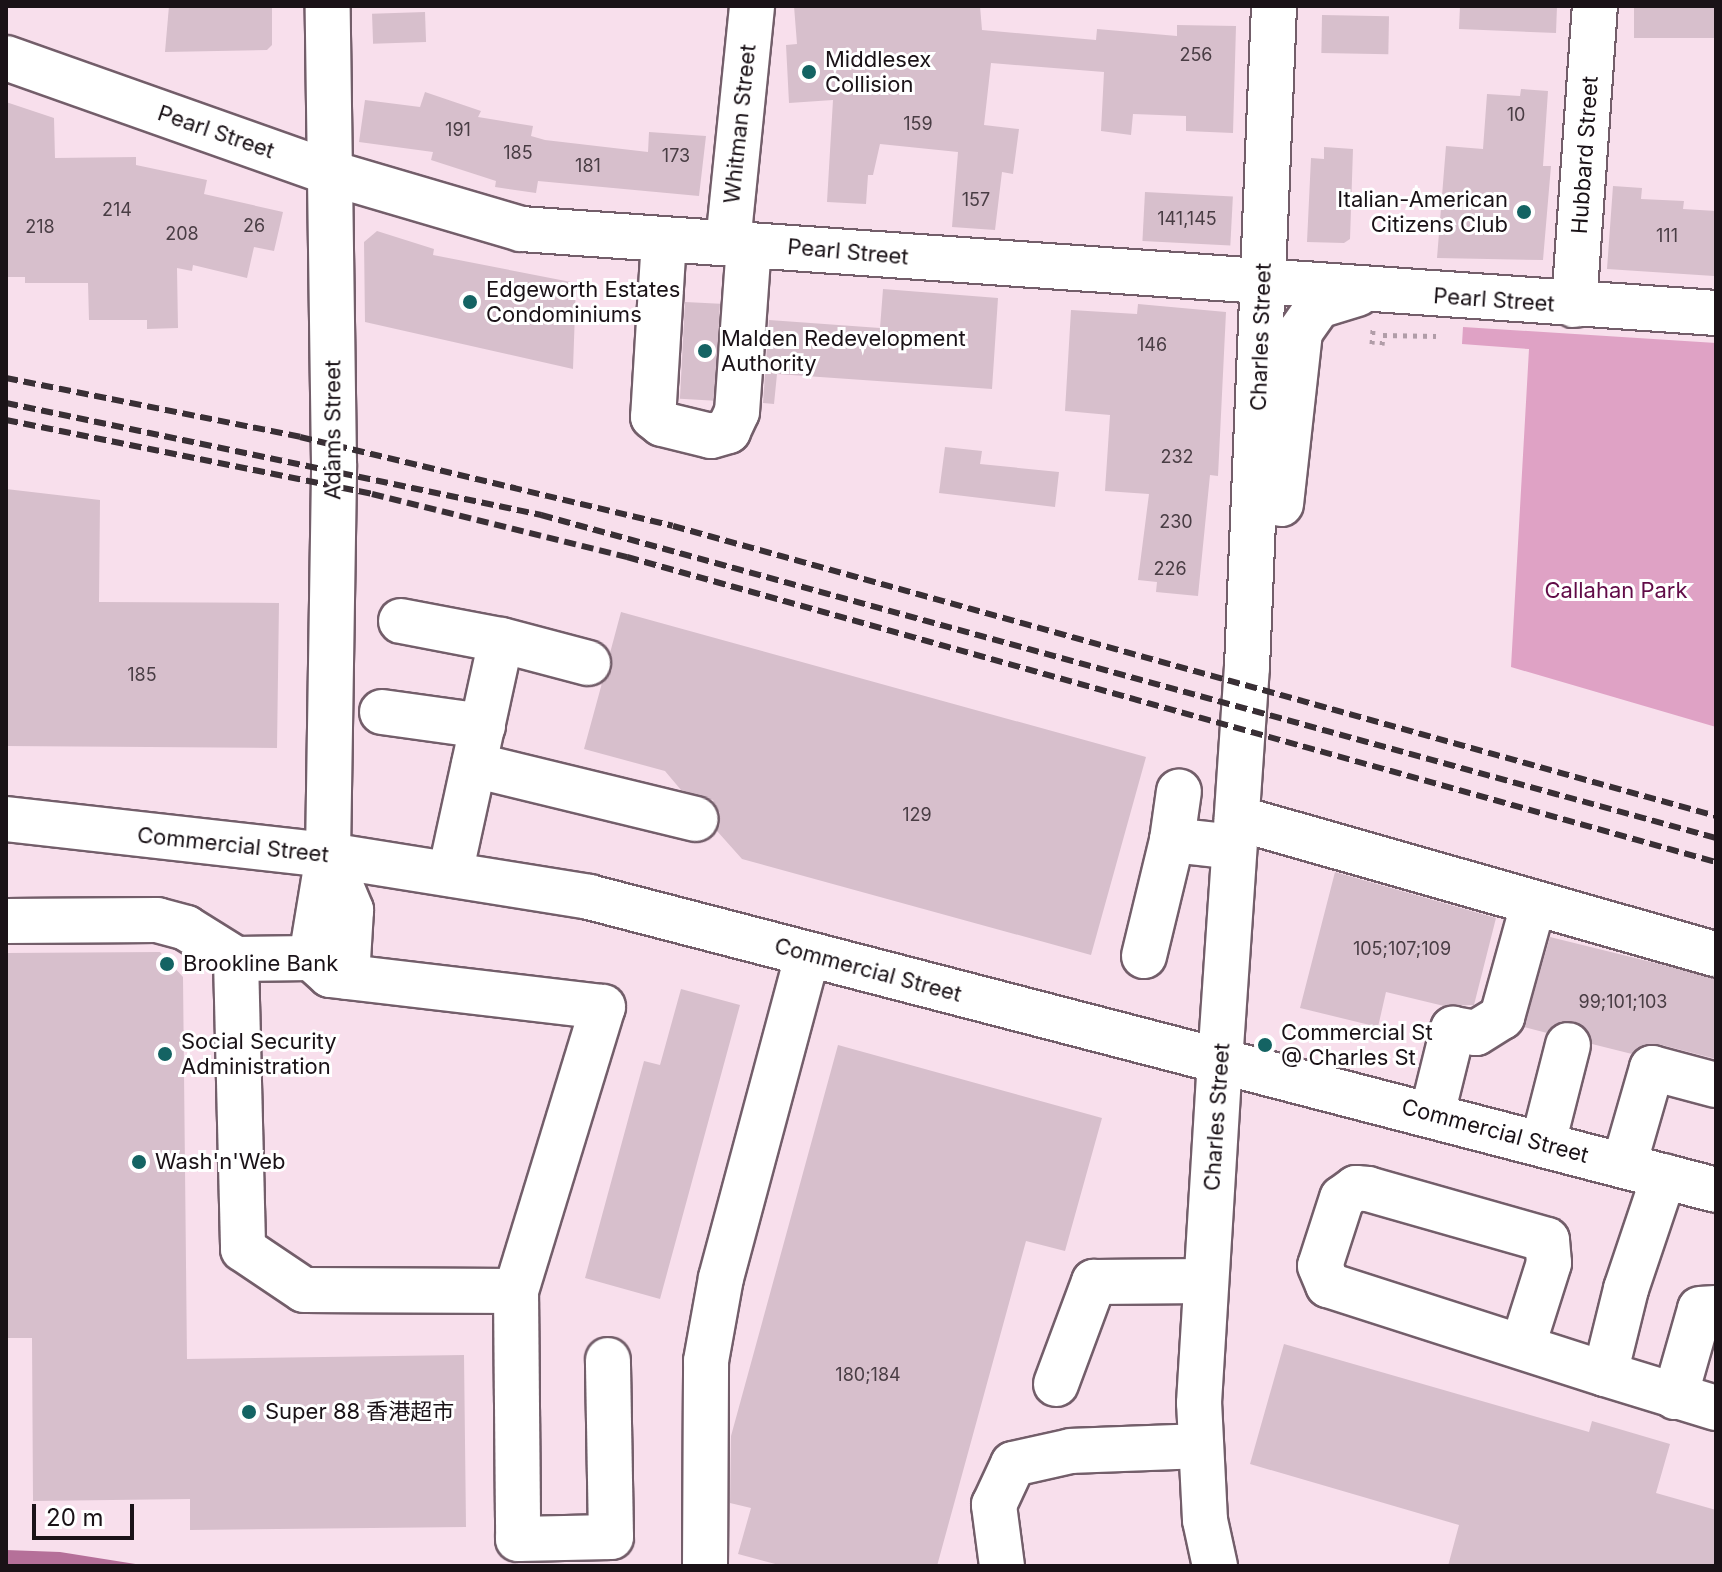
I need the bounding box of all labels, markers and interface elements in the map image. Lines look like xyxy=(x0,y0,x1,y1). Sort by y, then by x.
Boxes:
street label: Whitman Street xyxy=(719,43,761,205)
house number: 256 xyxy=(1179,44,1213,66)
place label: Middlesex Collision xyxy=(825,46,931,98)
marker: Middlesex Collision xyxy=(800,63,818,81)
street label: Hubbard Street xyxy=(1566,75,1604,235)
street label: Pearl Street xyxy=(154,100,278,164)
house number: 10 xyxy=(1507,104,1525,126)
house number: 159 xyxy=(903,113,933,135)
house number: 191 xyxy=(445,119,471,141)
house number: 185 xyxy=(503,142,533,164)
house number: 173 xyxy=(662,145,690,167)
house number: 181 xyxy=(575,155,601,177)
place label: Italian-American Citizens Club xyxy=(1337,186,1508,238)
house number: 157 xyxy=(962,189,990,211)
house number: 214 xyxy=(102,199,132,221)
marker: Italian-American Citizens Club xyxy=(1515,203,1533,221)
house number: 141,145 xyxy=(1157,208,1217,230)
house number: 26 xyxy=(243,215,265,237)
house number: 218 xyxy=(25,216,55,238)
house number: 208 xyxy=(165,223,199,245)
house number: 111 xyxy=(1656,225,1678,247)
street label: Pearl Street xyxy=(786,234,910,270)
street label: Charles Street xyxy=(1245,263,1277,411)
place label: Edgeworth Estates Condominiums xyxy=(486,276,680,328)
street label: Pearl Street xyxy=(1432,283,1556,317)
marker: Edgeworth Estates Condominiums xyxy=(461,293,479,311)
place label: Malden Redevelopment Authority xyxy=(721,325,966,376)
house number: 146 xyxy=(1137,334,1167,356)
marker: Malden Redevelopment Authority xyxy=(696,342,714,360)
street label: Adams Street xyxy=(320,360,346,500)
house number: 232 xyxy=(1160,446,1194,468)
house number: 230 xyxy=(1159,511,1193,533)
house number: 226 xyxy=(1153,558,1187,580)
park label: Callahan Park xyxy=(1544,578,1688,604)
house number: 185 xyxy=(127,664,157,686)
house number: 129 xyxy=(902,804,932,826)
street label: Commercial Street xyxy=(136,822,330,868)
street label: Commercial Street xyxy=(772,932,964,1008)
house number: 105;107;109 xyxy=(1353,938,1451,960)
place label: Brookline Bank xyxy=(183,951,338,977)
marker: Brookline Bank xyxy=(158,955,176,973)
house number: 99;101;103 xyxy=(1579,991,1667,1013)
place label: Commercial St @ Charles St xyxy=(1281,1019,1433,1070)
place label: Social Security Administration xyxy=(181,1028,337,1080)
marker: Commercial St @ Charles St xyxy=(1256,1036,1274,1054)
street label: Charles Street xyxy=(1199,1042,1235,1192)
marker: Social Security Administration xyxy=(156,1045,174,1063)
street label: Commercial Street xyxy=(1399,1093,1591,1169)
place label: Wash'n'Web xyxy=(155,1149,286,1175)
marker: Wash'n'Web xyxy=(130,1153,148,1171)
house number: 180;184 xyxy=(835,1364,901,1386)
place label: Super 88 香港超市 xyxy=(265,1399,454,1425)
marker: Super 88 香港超市 xyxy=(240,1403,258,1421)
scale bar xyxy=(36,1488,138,1538)
text: 20 m xyxy=(46,1503,104,1532)

